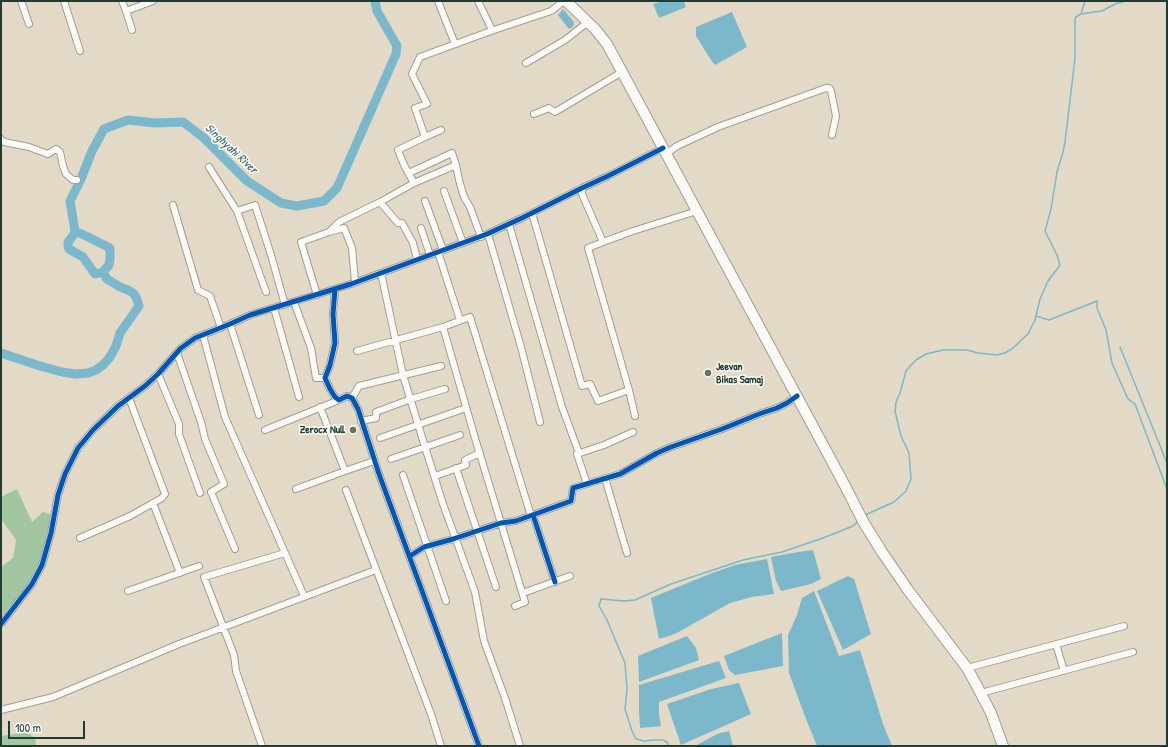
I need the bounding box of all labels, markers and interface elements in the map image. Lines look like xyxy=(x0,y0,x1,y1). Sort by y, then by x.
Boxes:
water label: Singhyahi River xyxy=(202,121,260,177)
place label: Jeevan Bikas Samaj xyxy=(716,360,763,386)
marker: Jeevan Bikas Samaj xyxy=(703,368,713,378)
place label: Zerocx Null xyxy=(300,423,345,437)
marker: Zerocx Null xyxy=(348,425,358,435)
scale bar xyxy=(10,713,87,739)
text: 100 m xyxy=(15,719,41,736)

